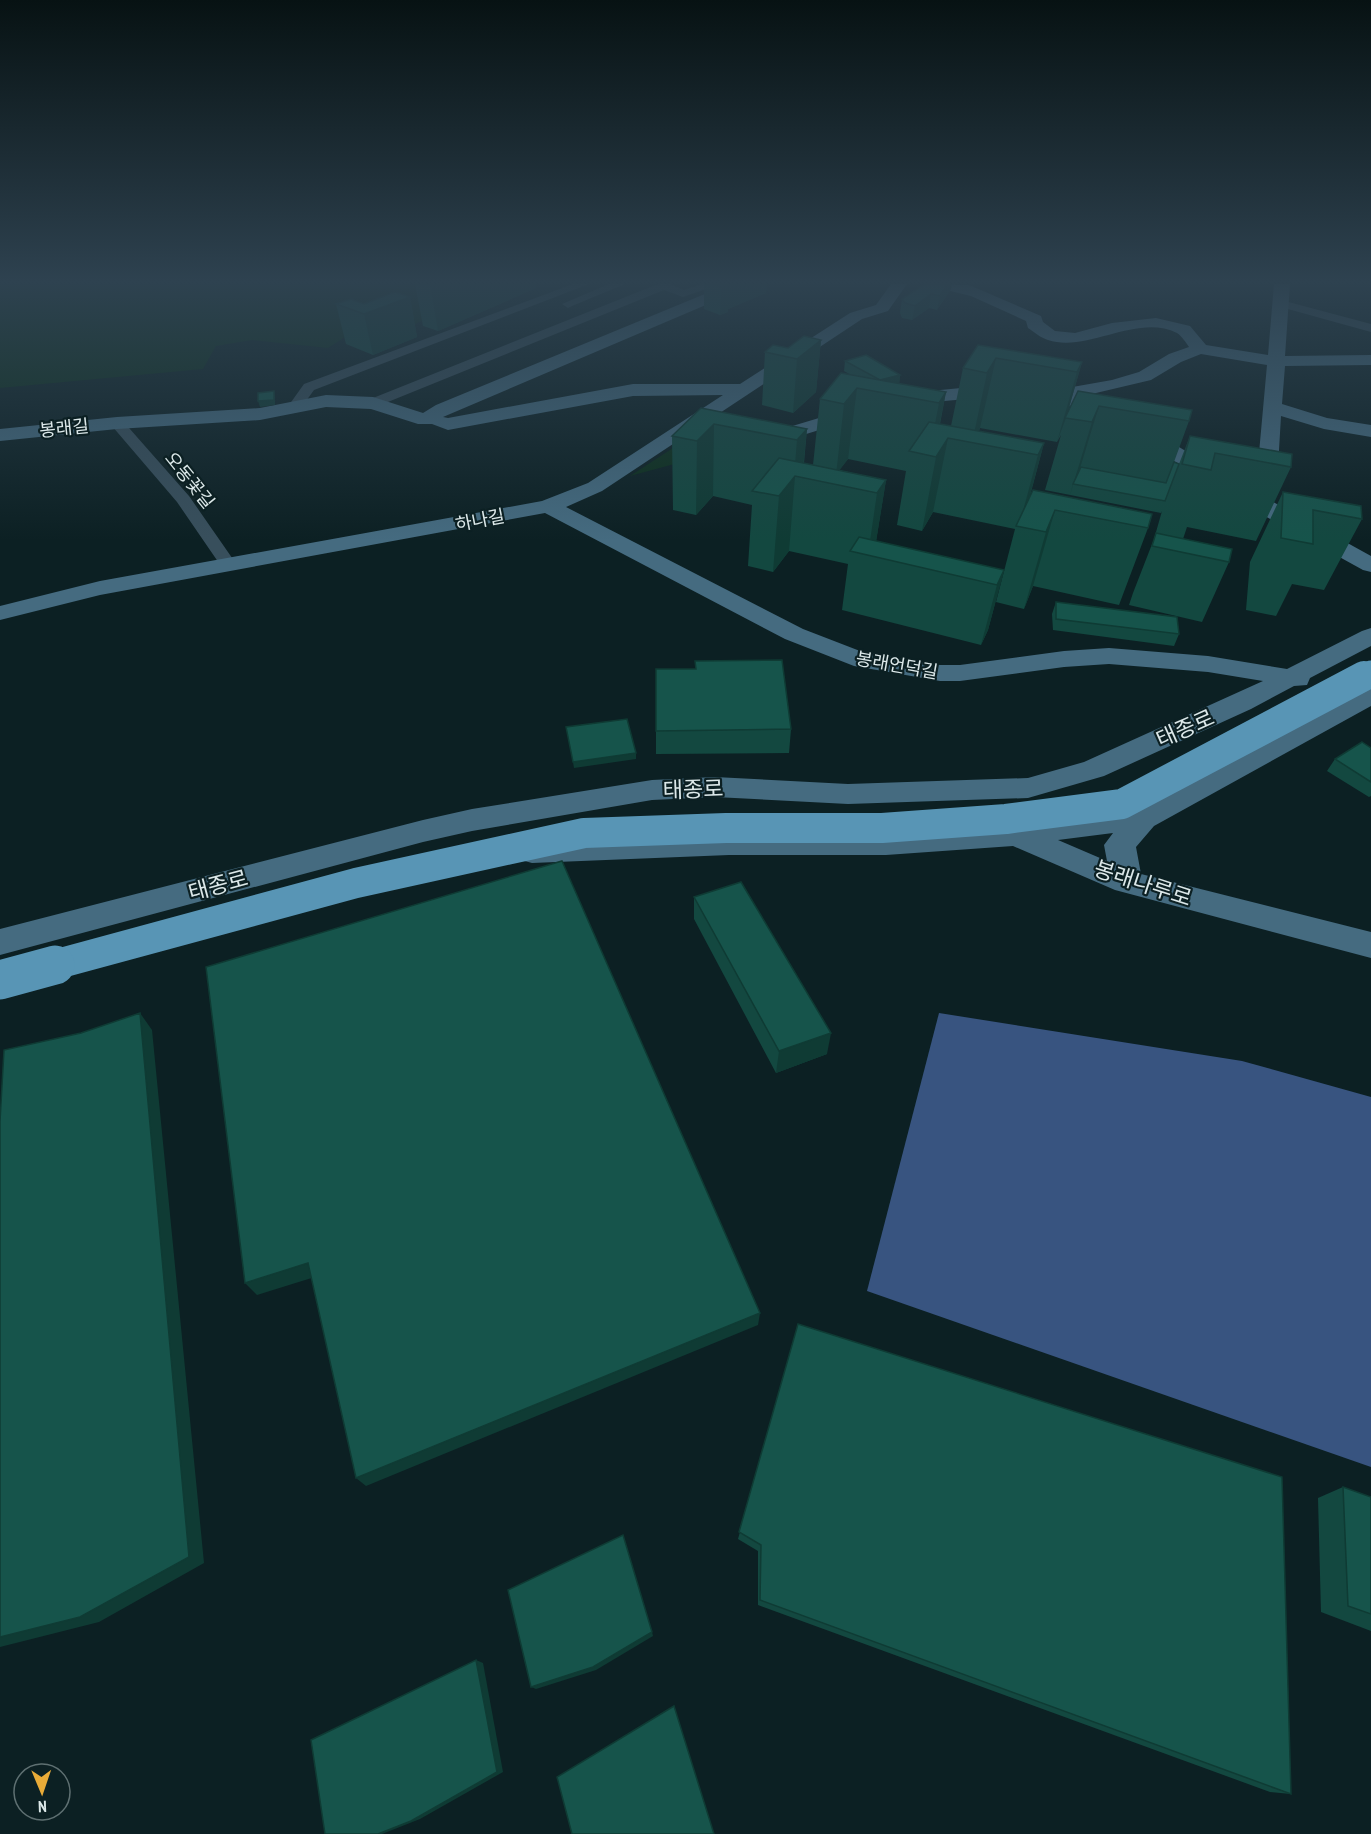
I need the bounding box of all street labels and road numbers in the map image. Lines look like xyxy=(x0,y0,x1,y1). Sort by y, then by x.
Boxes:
street label: 봉래길 xyxy=(38,414,90,442)
street label: 오동꽃길 xyxy=(160,447,220,513)
street label: 하나길 xyxy=(453,504,507,536)
street label: 봉래언덕길 xyxy=(854,646,940,684)
street label: 태종로 xyxy=(1152,703,1218,753)
street label: 태종로 xyxy=(662,774,724,804)
street label: 봉래나루로 xyxy=(1091,854,1195,912)
street label: 태종로 xyxy=(185,864,251,906)

